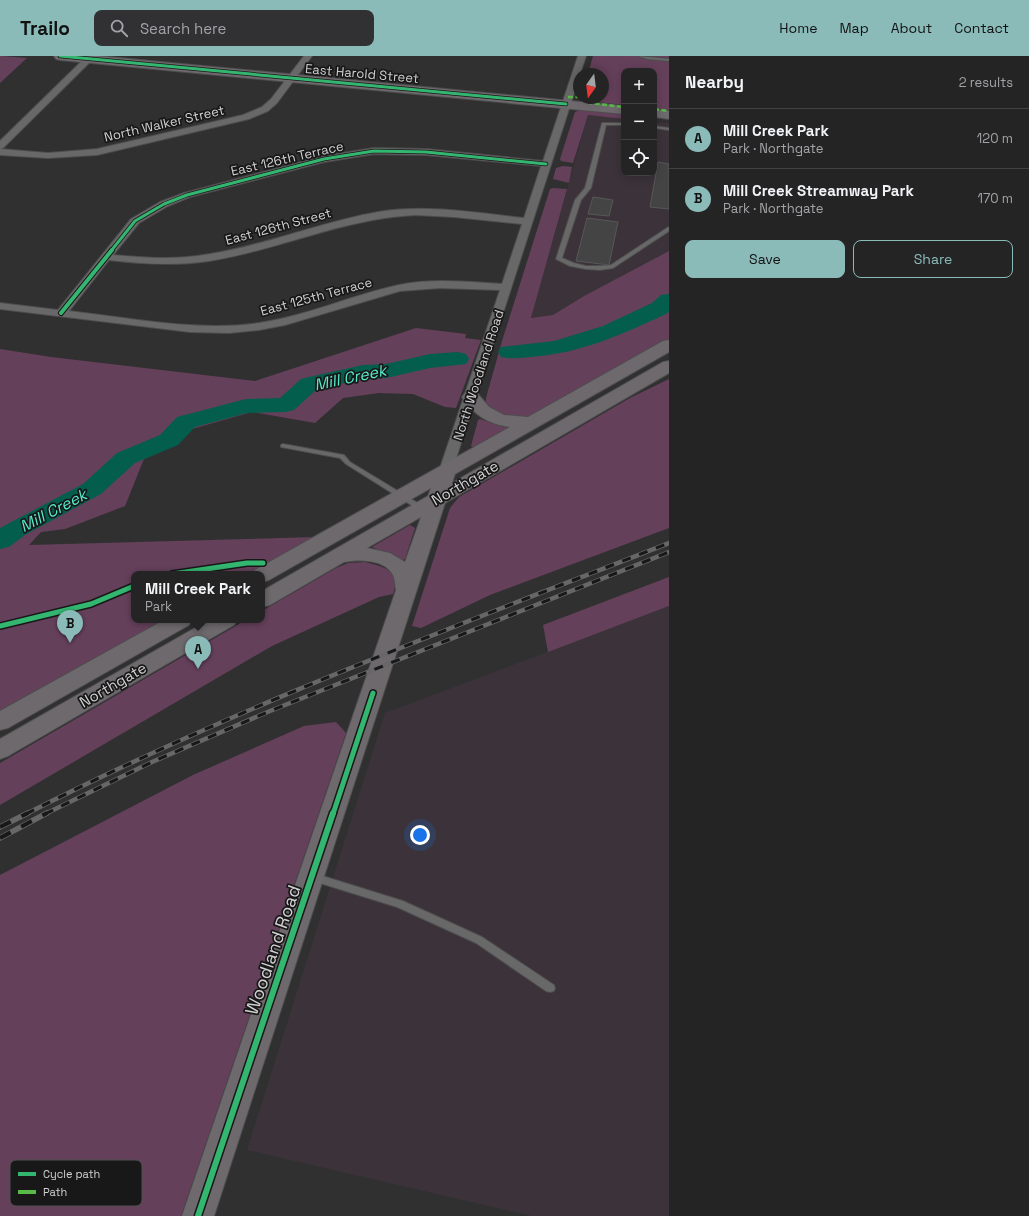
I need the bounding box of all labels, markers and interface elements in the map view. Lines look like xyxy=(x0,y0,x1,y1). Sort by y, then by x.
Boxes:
search box xyxy=(94,10,374,46)
text: Trailo xyxy=(20,16,70,41)
icon: search xyxy=(108,17,130,39)
text: Search here xyxy=(140,19,226,38)
text: Home xyxy=(779,19,817,37)
text: Map xyxy=(839,19,869,37)
text: About xyxy=(891,19,932,37)
text: Contact xyxy=(954,19,1009,37)
street label: East Harold Street xyxy=(304,60,420,87)
north arrow xyxy=(573,68,609,104)
map controls xyxy=(621,68,657,176)
button: + xyxy=(621,68,657,104)
text: Nearby xyxy=(685,71,744,93)
text: 2 results xyxy=(959,74,1013,91)
street label: North Walker Street xyxy=(102,101,226,146)
button: − xyxy=(621,104,657,140)
text: Mill Creek Park xyxy=(723,121,829,140)
text: A xyxy=(694,130,702,147)
text: 120 m xyxy=(977,130,1013,147)
street label: East 126th Terrace xyxy=(229,137,345,180)
button: locate xyxy=(621,140,657,176)
text: Park · Northgate xyxy=(723,140,824,157)
text: Mill Creek Streamway Park xyxy=(723,181,914,200)
text: B xyxy=(694,190,702,207)
text: 170 m xyxy=(977,190,1013,207)
text: Park · Northgate xyxy=(723,200,824,217)
street label: East 126th Street xyxy=(223,204,333,249)
button: Save xyxy=(685,240,845,278)
button: Share xyxy=(853,240,1013,278)
street label: East 125th Terrace xyxy=(258,273,374,320)
street label: North Woodland Road xyxy=(449,308,508,443)
water label: Mill Creek xyxy=(312,359,390,395)
street label: Northgate xyxy=(428,456,502,509)
water label: Mill Creek xyxy=(16,483,93,537)
popup xyxy=(131,571,265,623)
text: Mill Creek Park xyxy=(145,579,251,598)
text: Park xyxy=(145,598,172,615)
pin: B xyxy=(57,610,83,643)
pin: A xyxy=(185,636,211,669)
street label: Northgate xyxy=(76,658,150,711)
your location xyxy=(410,825,430,845)
street label: Woodland Road xyxy=(240,882,305,1018)
legend xyxy=(10,1160,142,1206)
text: Cycle path xyxy=(43,1167,100,1181)
text: Path xyxy=(43,1185,67,1199)

